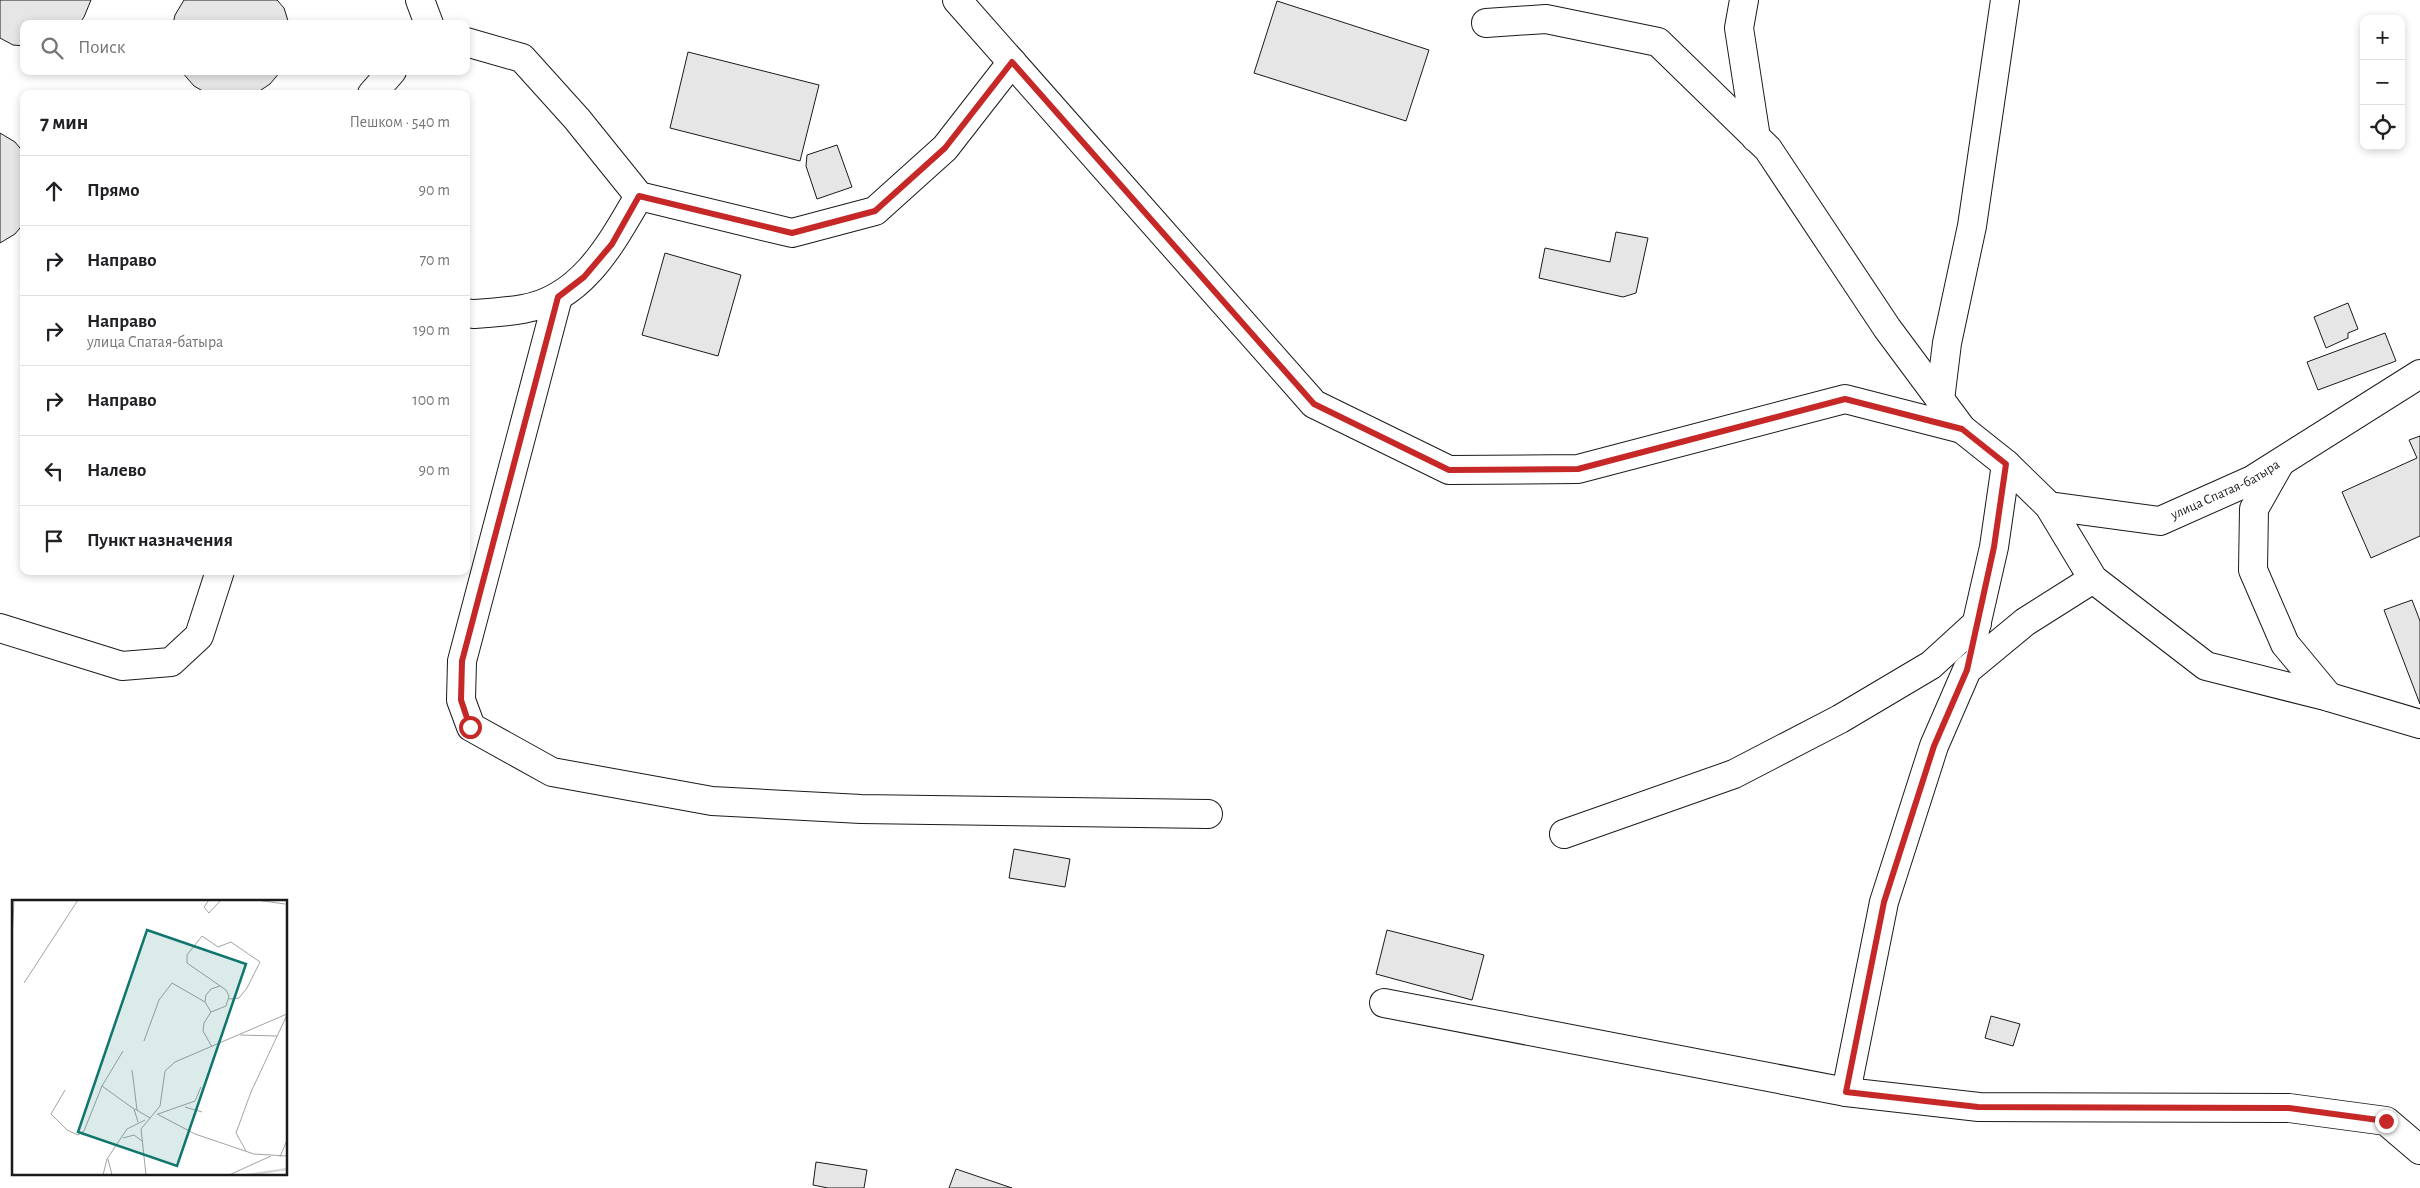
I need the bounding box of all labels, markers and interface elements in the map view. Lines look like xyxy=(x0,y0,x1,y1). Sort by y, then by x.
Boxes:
map controls xyxy=(2360,15,2405,150)
button: + xyxy=(2360,15,2405,60)
search box xyxy=(20,20,470,75)
icon: search xyxy=(38,34,66,62)
text: Поиск xyxy=(78,38,125,57)
button: − xyxy=(2360,60,2405,105)
button: locate xyxy=(2360,105,2405,150)
text: 7 мин xyxy=(40,112,88,133)
text: Пешком · 540 m xyxy=(349,114,450,130)
icon: ahead xyxy=(40,177,68,205)
text: Прямо xyxy=(87,181,140,200)
text: 90 m xyxy=(419,182,450,198)
icon: right xyxy=(40,247,68,275)
text: Направо xyxy=(87,251,157,270)
text: 70 m xyxy=(419,252,450,268)
text: Направо xyxy=(87,312,157,331)
icon: right xyxy=(40,317,68,345)
text: 190 m xyxy=(413,322,450,338)
text: улица Спатая-батыра xyxy=(87,334,223,350)
icon: right xyxy=(40,387,68,415)
text: Направо xyxy=(87,391,157,410)
text: 100 m xyxy=(412,392,450,408)
icon: left xyxy=(40,457,68,485)
street label: улица Спатая-батыра xyxy=(2168,457,2283,523)
text: Налево xyxy=(87,461,146,480)
text: 90 m xyxy=(419,462,450,478)
icon: arrive xyxy=(40,527,68,555)
text: Пункт назначения xyxy=(87,531,233,550)
route start xyxy=(459,716,482,739)
inset map xyxy=(12,900,288,1176)
route end xyxy=(2375,1110,2398,1133)

